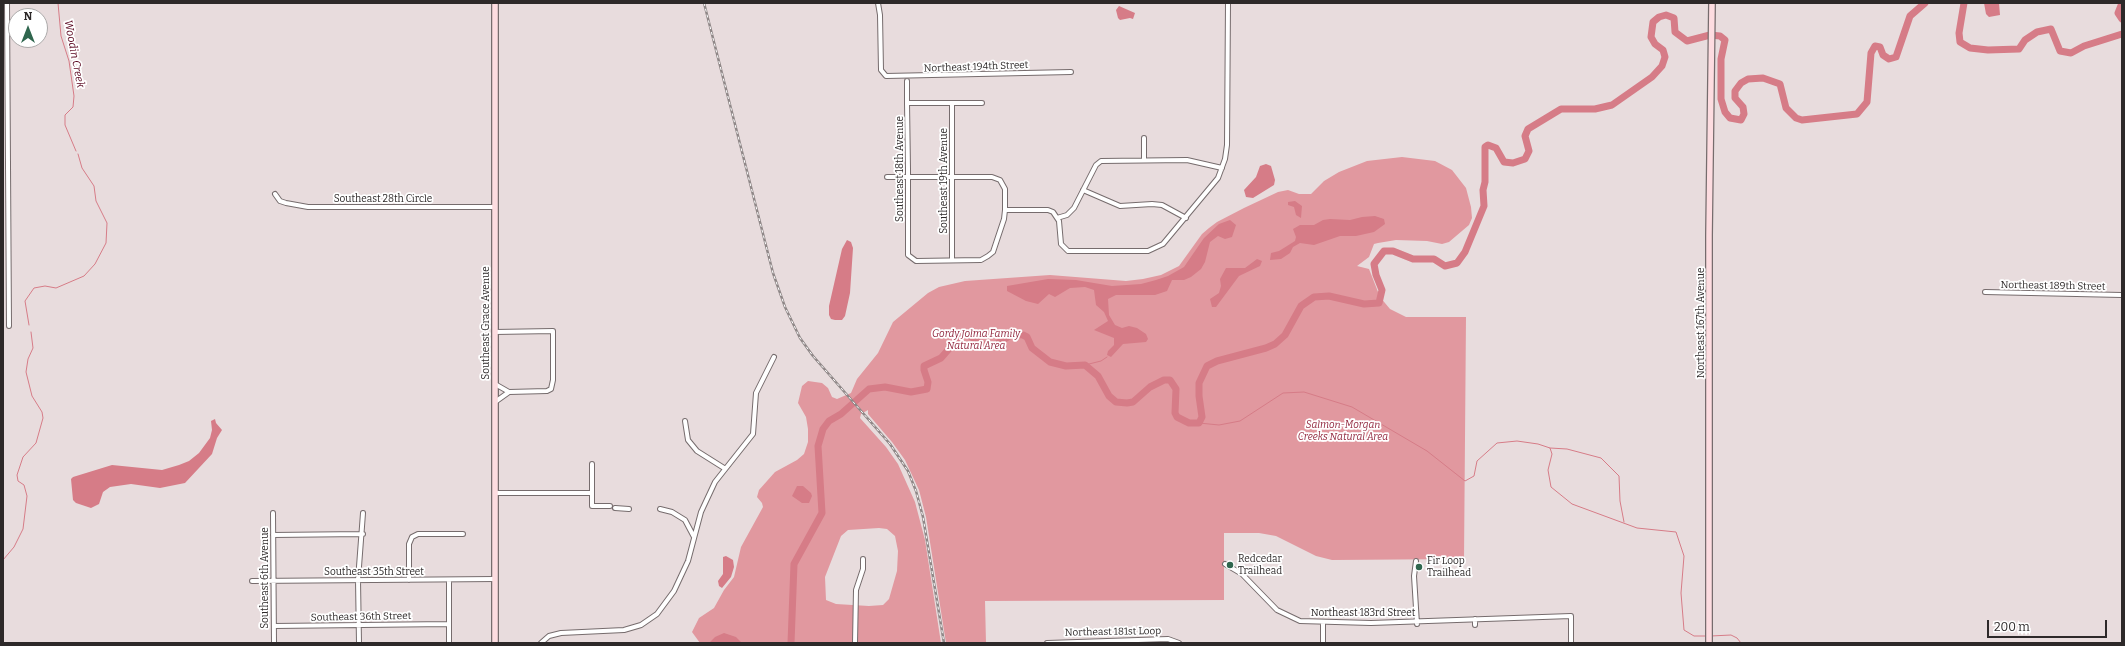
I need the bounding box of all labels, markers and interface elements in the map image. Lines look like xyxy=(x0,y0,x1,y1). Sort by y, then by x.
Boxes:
north arrow xyxy=(8,8,48,48)
text: N xyxy=(24,10,32,23)
water label: Woodin Creek xyxy=(61,19,87,89)
street label: Northeast 194th Street xyxy=(923,59,1029,75)
street label: Southeast 18th Avenue xyxy=(894,116,906,222)
street label: Southeast 19th Avenue xyxy=(938,128,950,234)
street label: Southeast 28th Circle xyxy=(334,193,432,205)
street label: Southeast Grace Avenue xyxy=(480,266,492,380)
street label: Northeast 167th Avenue xyxy=(1695,268,1707,378)
street label: Northeast 189th Street xyxy=(2000,279,2106,293)
park label: Gordy Jolma Family Natural Area xyxy=(932,328,1020,352)
park label: Salmon-Morgan Creeks Natural Area xyxy=(1298,419,1388,442)
street label: Southeast 6th Avenue xyxy=(259,527,271,629)
place label: Redcedar Trailhead xyxy=(1238,553,1282,576)
place label: Fir Loop Trailhead xyxy=(1427,555,1471,578)
marker: Redcedar Trailhead xyxy=(1225,560,1235,570)
marker: Fir Loop Trailhead xyxy=(1414,562,1424,572)
street label: Southeast 35th Street xyxy=(324,566,424,578)
street label: Northeast 183rd Street xyxy=(1311,607,1415,619)
street label: Southeast 36th Street xyxy=(311,610,411,624)
scale bar xyxy=(1989,612,2109,638)
text: 200 m xyxy=(1994,620,2030,634)
street label: Northeast 181st Loop xyxy=(1065,625,1161,639)

